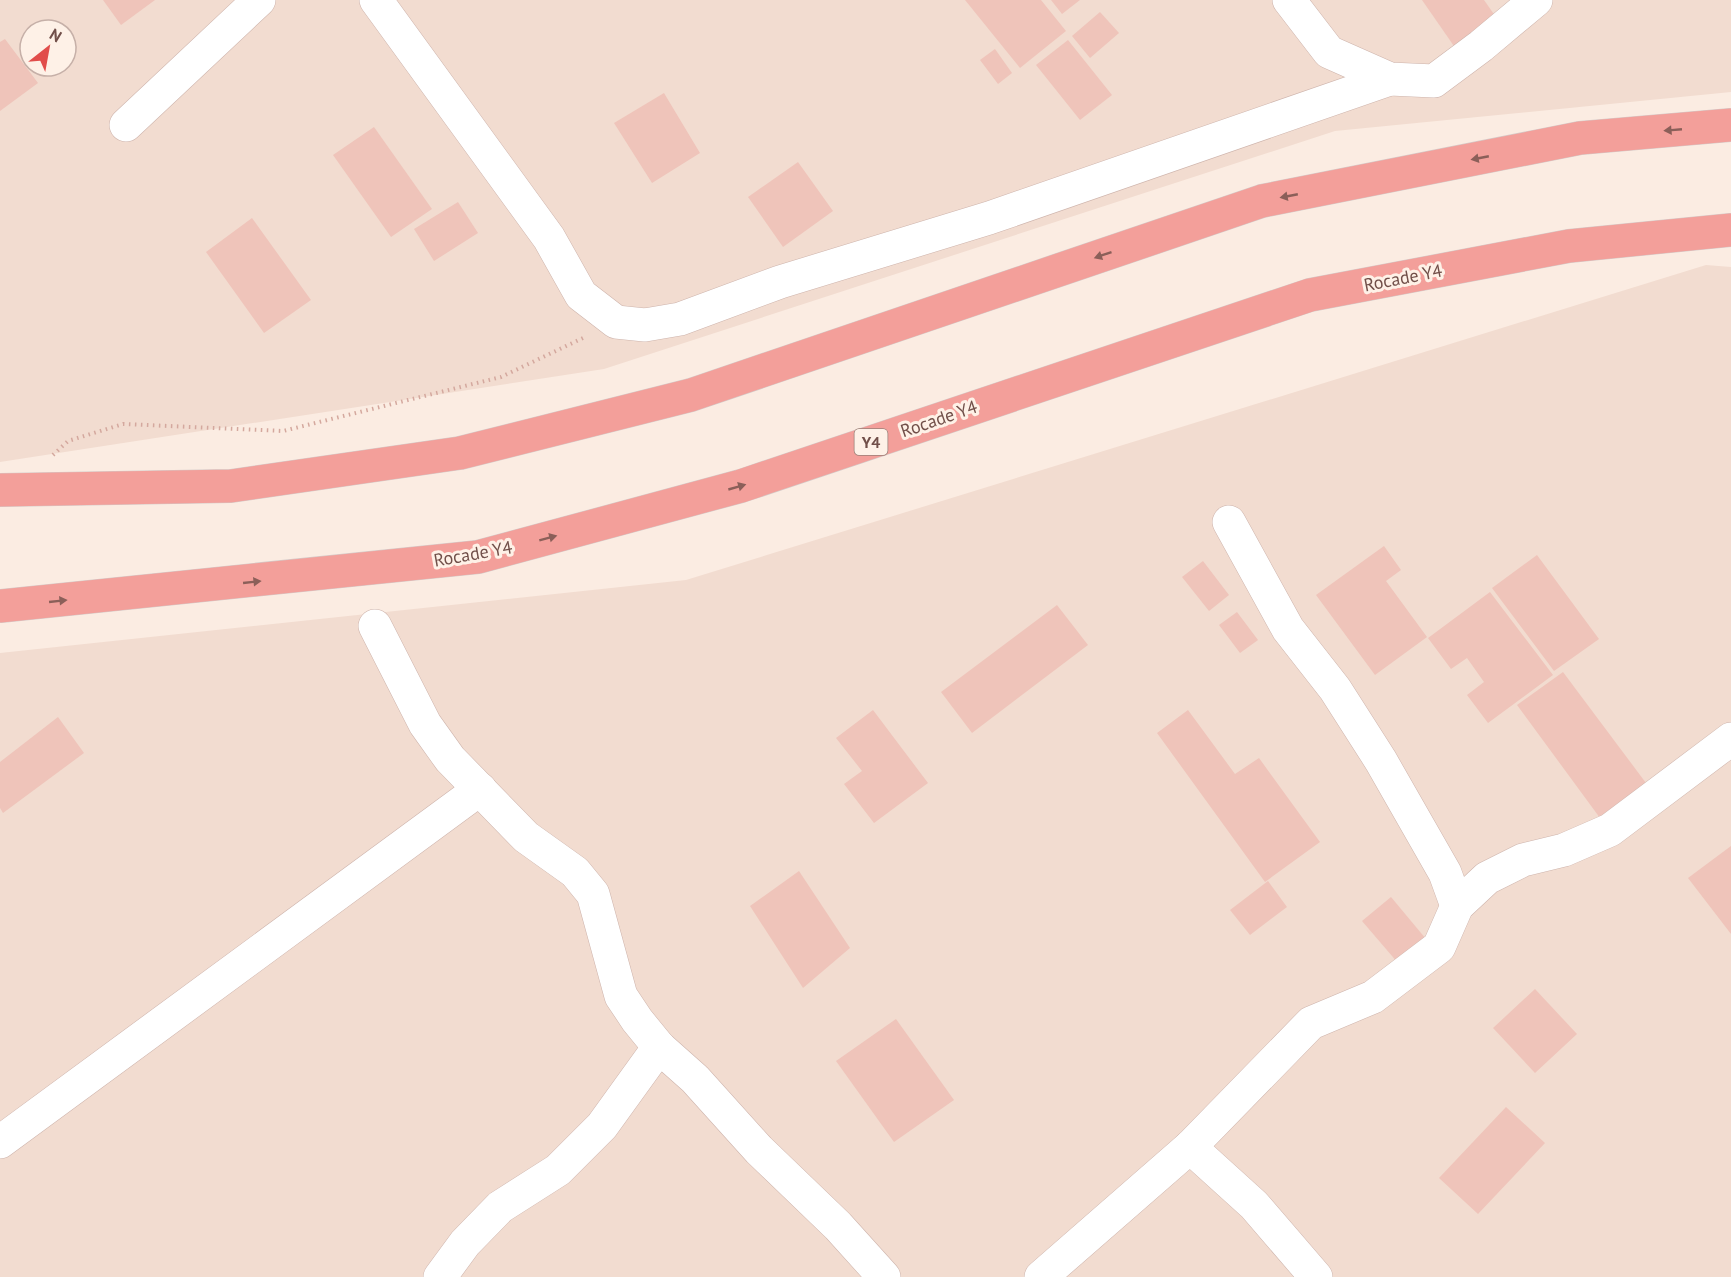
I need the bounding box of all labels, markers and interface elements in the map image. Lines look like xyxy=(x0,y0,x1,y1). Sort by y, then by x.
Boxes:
north arrow xyxy=(18,18,78,78)
text: N xyxy=(46,24,65,46)
one-way arrow xyxy=(1663,126,1682,135)
one-way arrow xyxy=(1470,154,1489,163)
one-way arrow xyxy=(1279,192,1298,201)
one-way arrow xyxy=(1094,251,1112,260)
street label: Rocade Y4 xyxy=(1362,259,1444,296)
street label: Rocade Y4 xyxy=(898,395,980,442)
road number: Y4 xyxy=(854,429,888,455)
one-way arrow xyxy=(728,482,746,491)
one-way arrow xyxy=(539,532,558,542)
street label: Rocade Y4 xyxy=(432,535,514,572)
one-way arrow xyxy=(243,577,262,587)
one-way arrow xyxy=(49,596,68,606)

